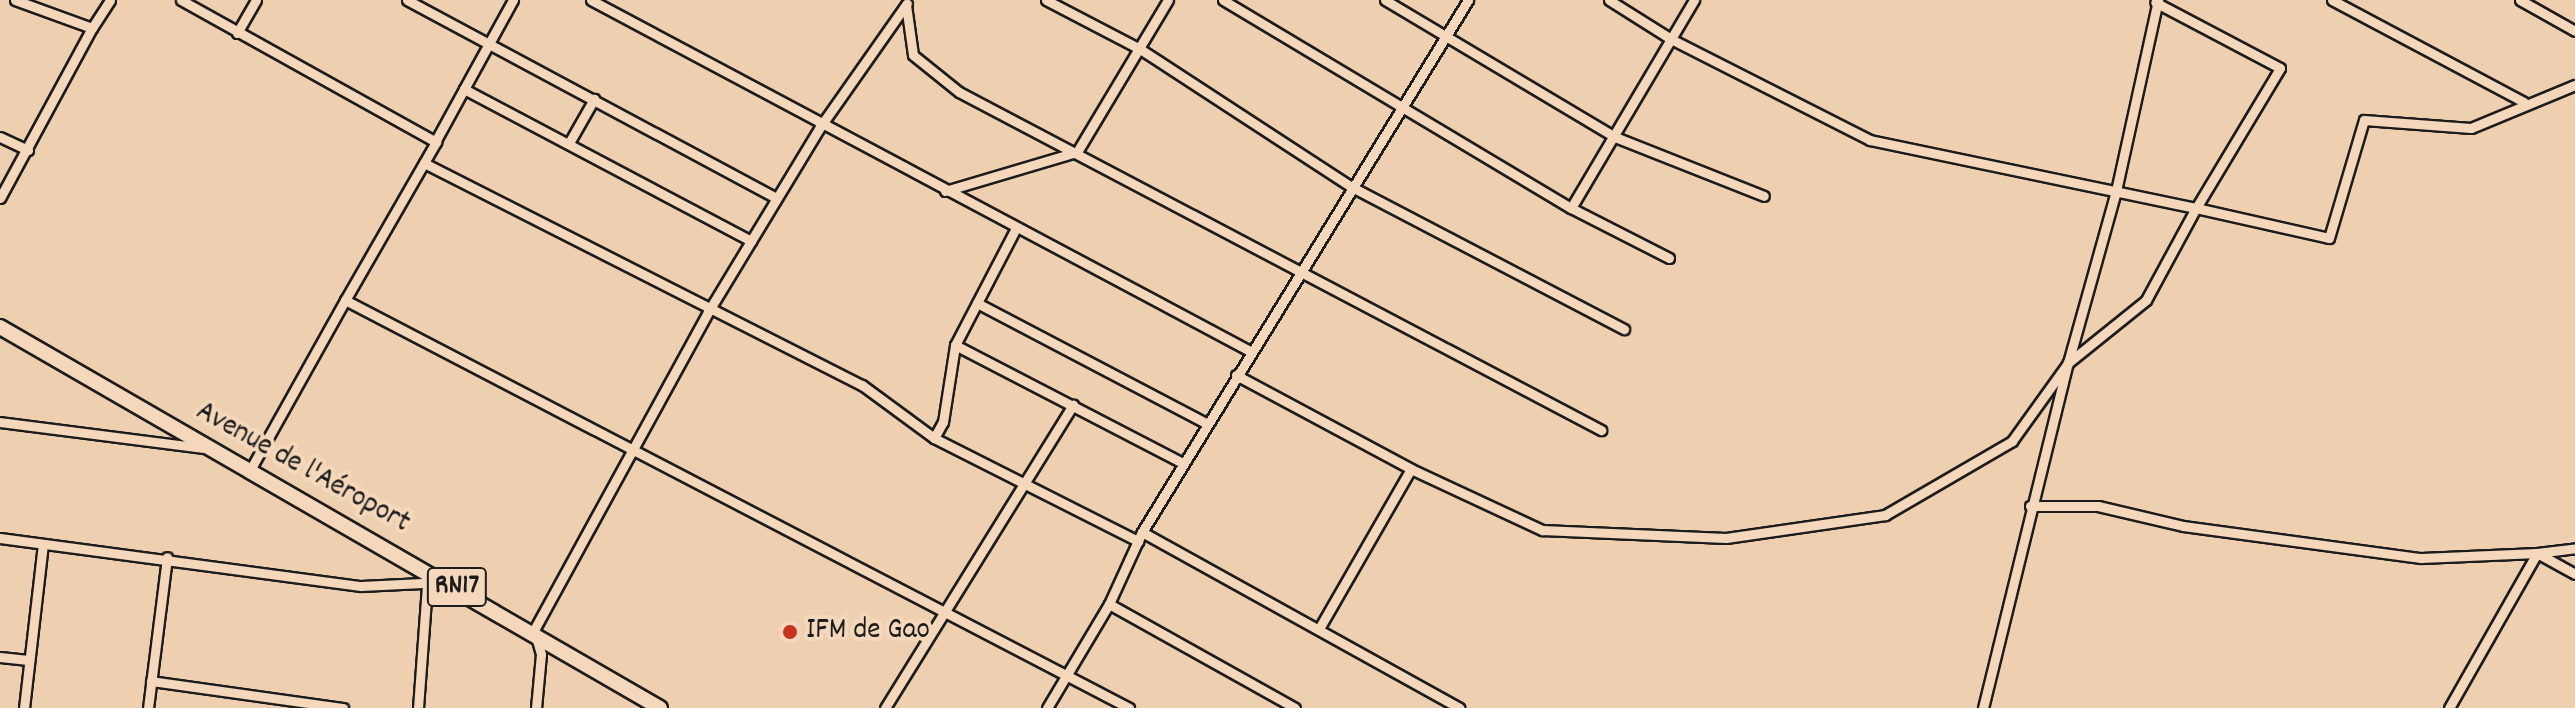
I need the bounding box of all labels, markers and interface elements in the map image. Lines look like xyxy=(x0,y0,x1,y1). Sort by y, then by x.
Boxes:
street label: Avenue de l'Aéroport xyxy=(189,395,415,543)
road number: RN17 xyxy=(425,563,489,611)
place label: IFM de Gao xyxy=(806,614,930,650)
marker: IFM de Gao xyxy=(781,623,799,641)

